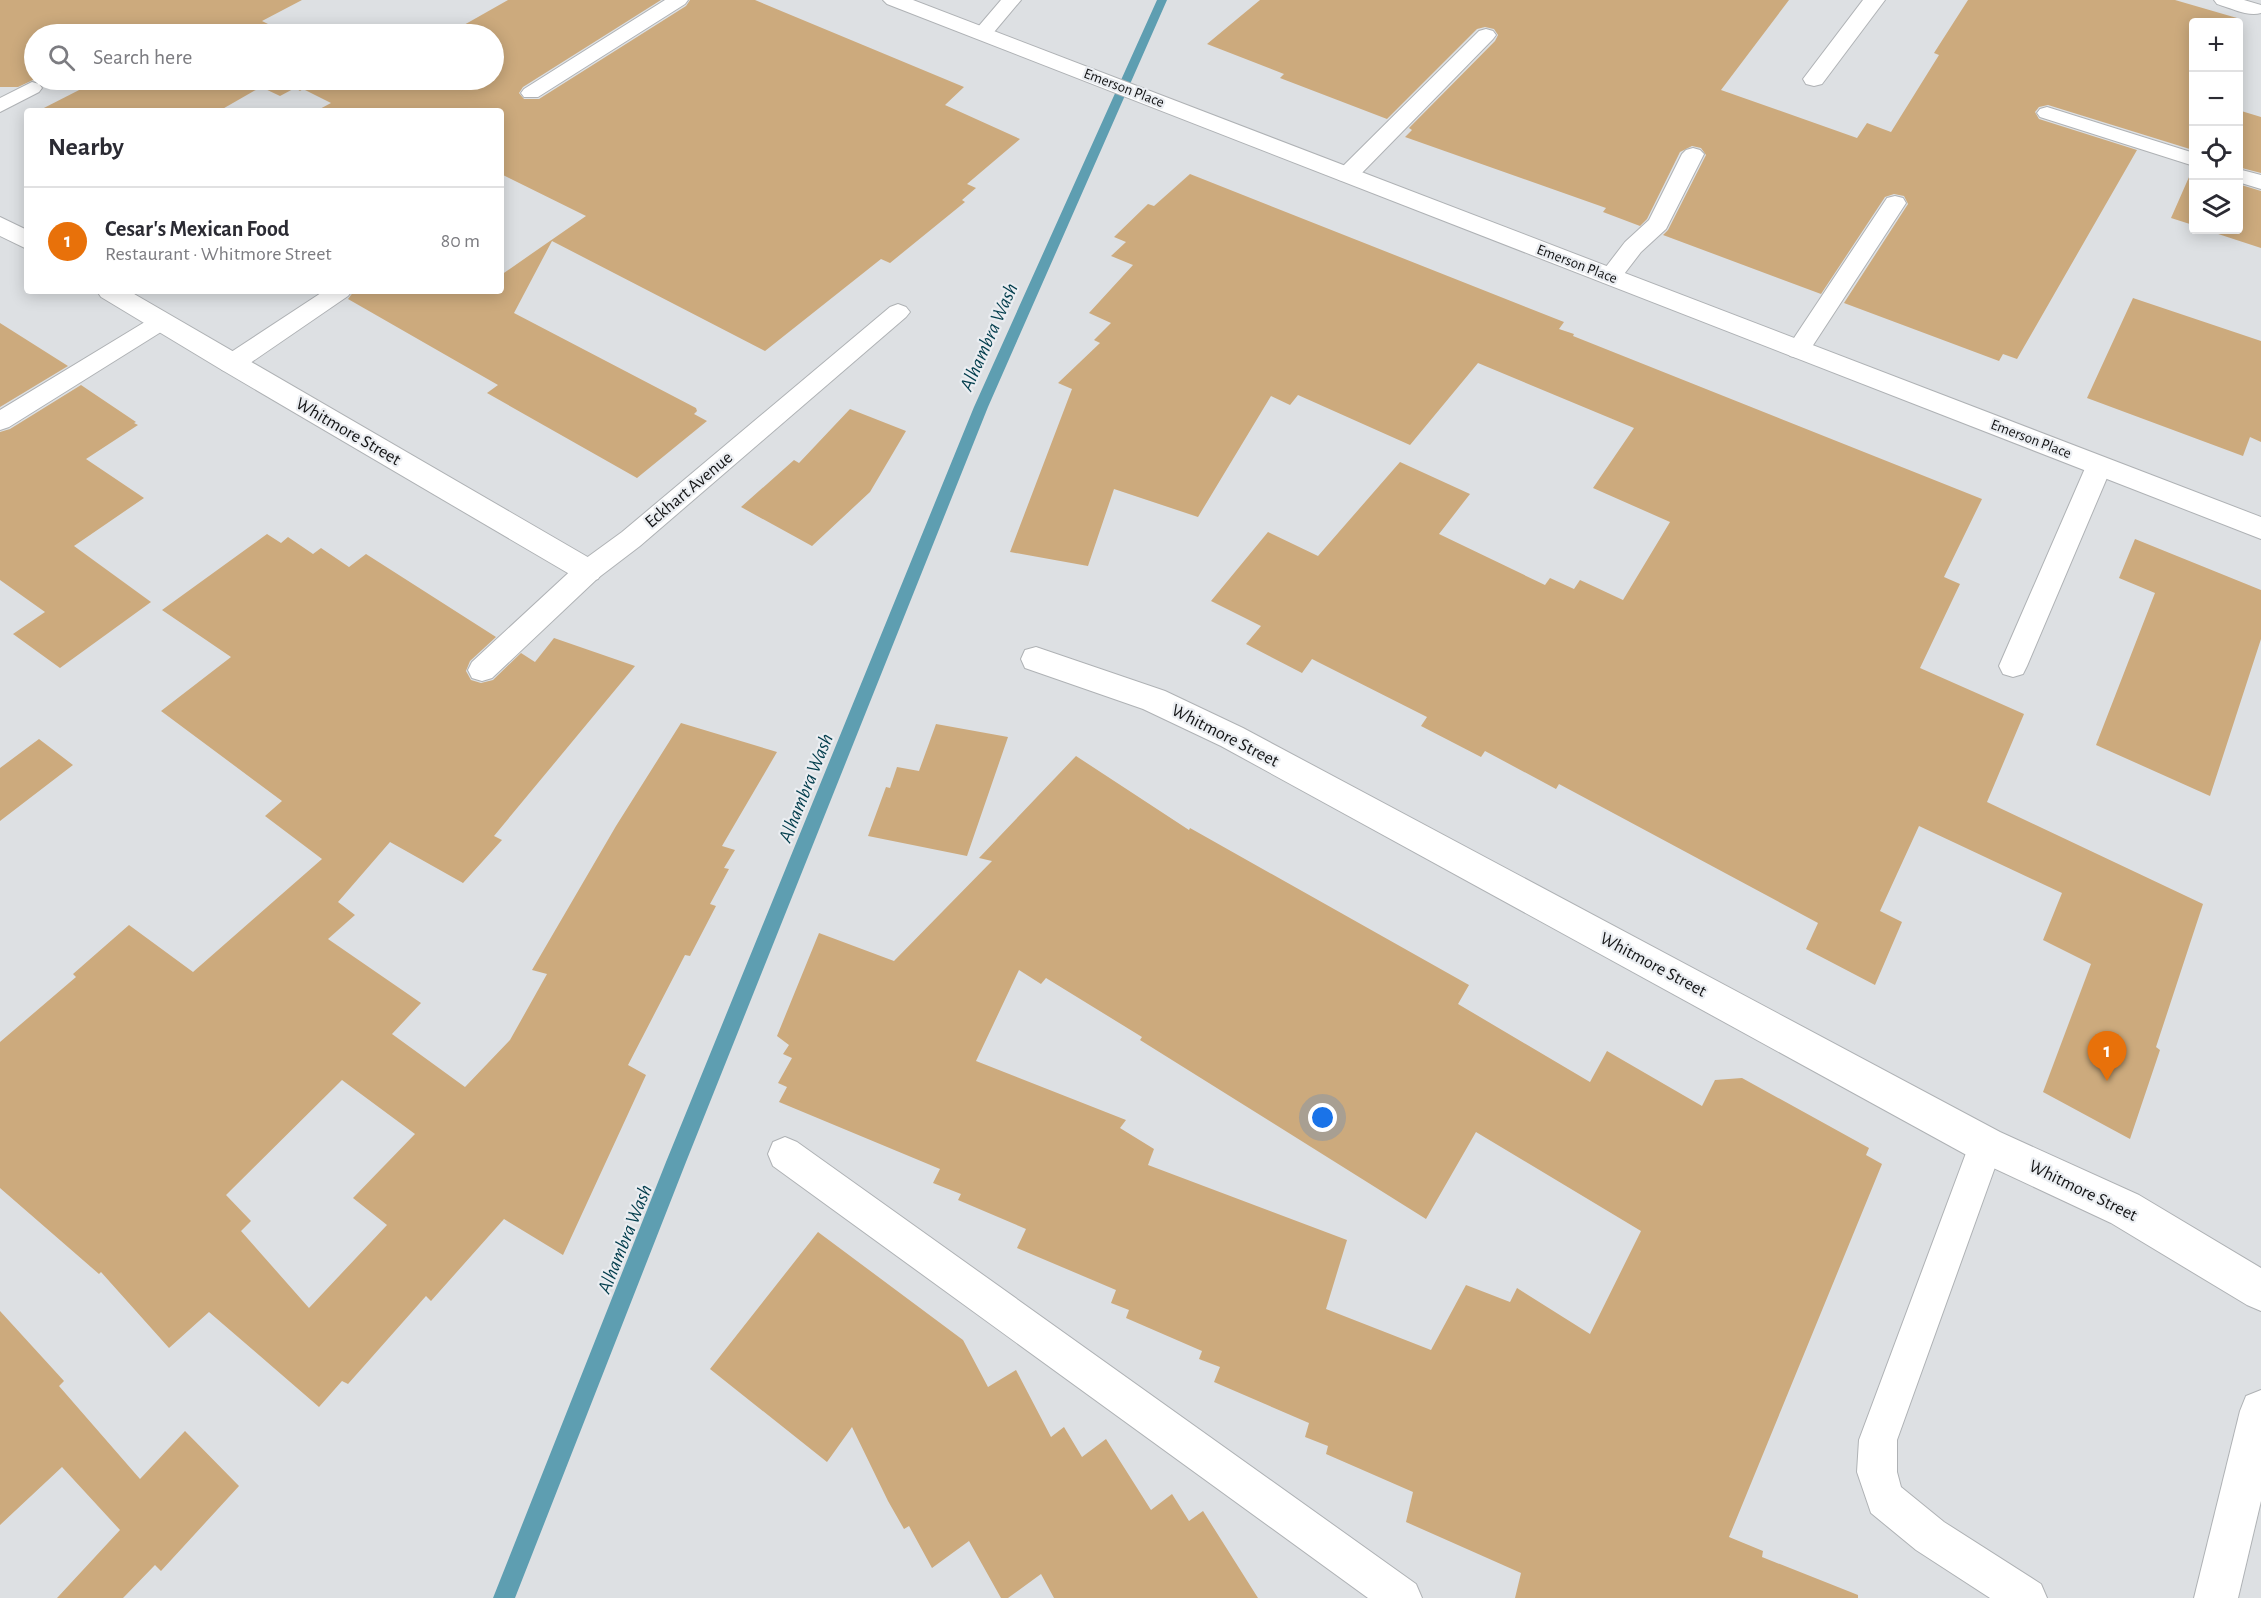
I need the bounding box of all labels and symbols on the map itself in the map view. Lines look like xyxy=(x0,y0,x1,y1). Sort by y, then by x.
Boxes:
street label: Emerson Place xyxy=(1082,66,1166,110)
street label: Emerson Place xyxy=(1535,242,1619,286)
water label: Alhambra Wash xyxy=(956,280,1022,395)
street label: Whitmore Street xyxy=(292,395,404,469)
street label: Emerson Place xyxy=(1989,417,2073,461)
street label: Eckhart Avenue xyxy=(642,448,736,532)
street label: Whitmore Street xyxy=(1168,701,1282,771)
water label: Alhambra Wash xyxy=(775,731,837,846)
street label: Whitmore Street xyxy=(1597,929,1709,1001)
pin: 1 xyxy=(2088,1032,2126,1081)
your location xyxy=(1308,1103,1337,1132)
street label: Whitmore Street xyxy=(2026,1157,2140,1225)
water label: Alhambra Wash xyxy=(594,1182,656,1297)

